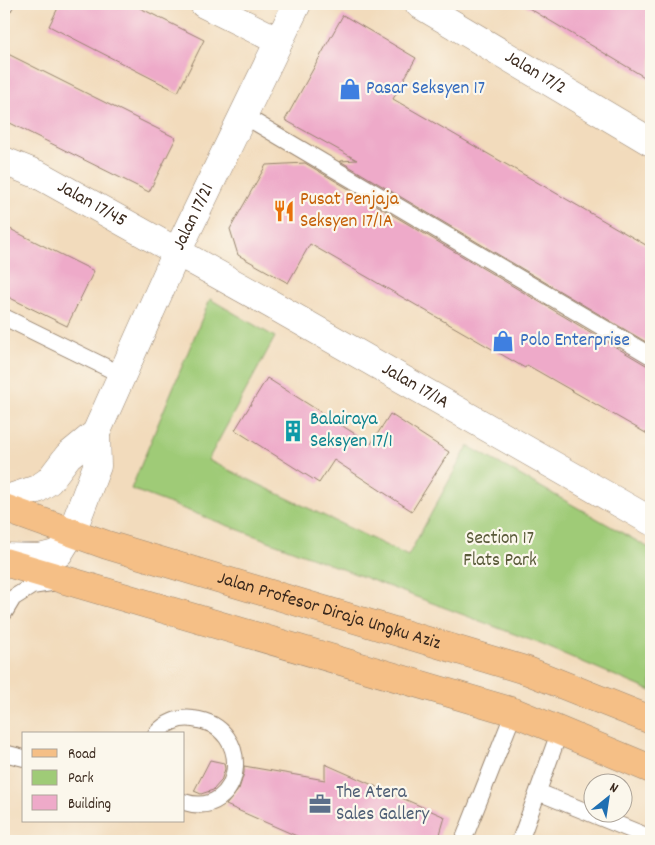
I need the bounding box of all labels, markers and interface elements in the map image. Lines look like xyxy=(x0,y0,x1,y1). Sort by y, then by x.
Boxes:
street label: Jalan 17/2 xyxy=(499,44,571,102)
shop icon: Pasar Seksyen 17 xyxy=(337,76,363,102)
place label: Pasar Seksyen 17 xyxy=(366,76,485,103)
street label: Jalan 17/45 xyxy=(52,174,131,235)
street label: Jalan 17/21 xyxy=(166,179,222,255)
place label: Pusat Penjaja Seksyen 17/1A xyxy=(300,187,400,236)
restaurant icon: Pusat Penjaja Seksyen 17/1A xyxy=(271,198,297,224)
shop icon: Polo Enterprise xyxy=(490,328,516,354)
place label: Polo Enterprise xyxy=(520,328,630,355)
street label: Jalan 17/1A xyxy=(376,356,454,416)
place label: Balairaya Seksyen 17/1 xyxy=(310,407,393,456)
building icon: Balairaya Seksyen 17/1 xyxy=(280,418,306,444)
park label: Section 17 Flats Park xyxy=(463,526,537,575)
street label: Jalan Profesor Diraja Ungku Aziz xyxy=(214,565,444,658)
legend xyxy=(22,732,185,822)
text: Road xyxy=(68,744,96,766)
text: Park xyxy=(68,768,94,790)
north arrow xyxy=(582,772,632,822)
text: N xyxy=(606,778,622,799)
place label: The Atera Sales Gallery xyxy=(336,780,429,829)
office icon: The Atera Sales Gallery xyxy=(307,791,333,817)
text: Building xyxy=(68,794,111,816)

